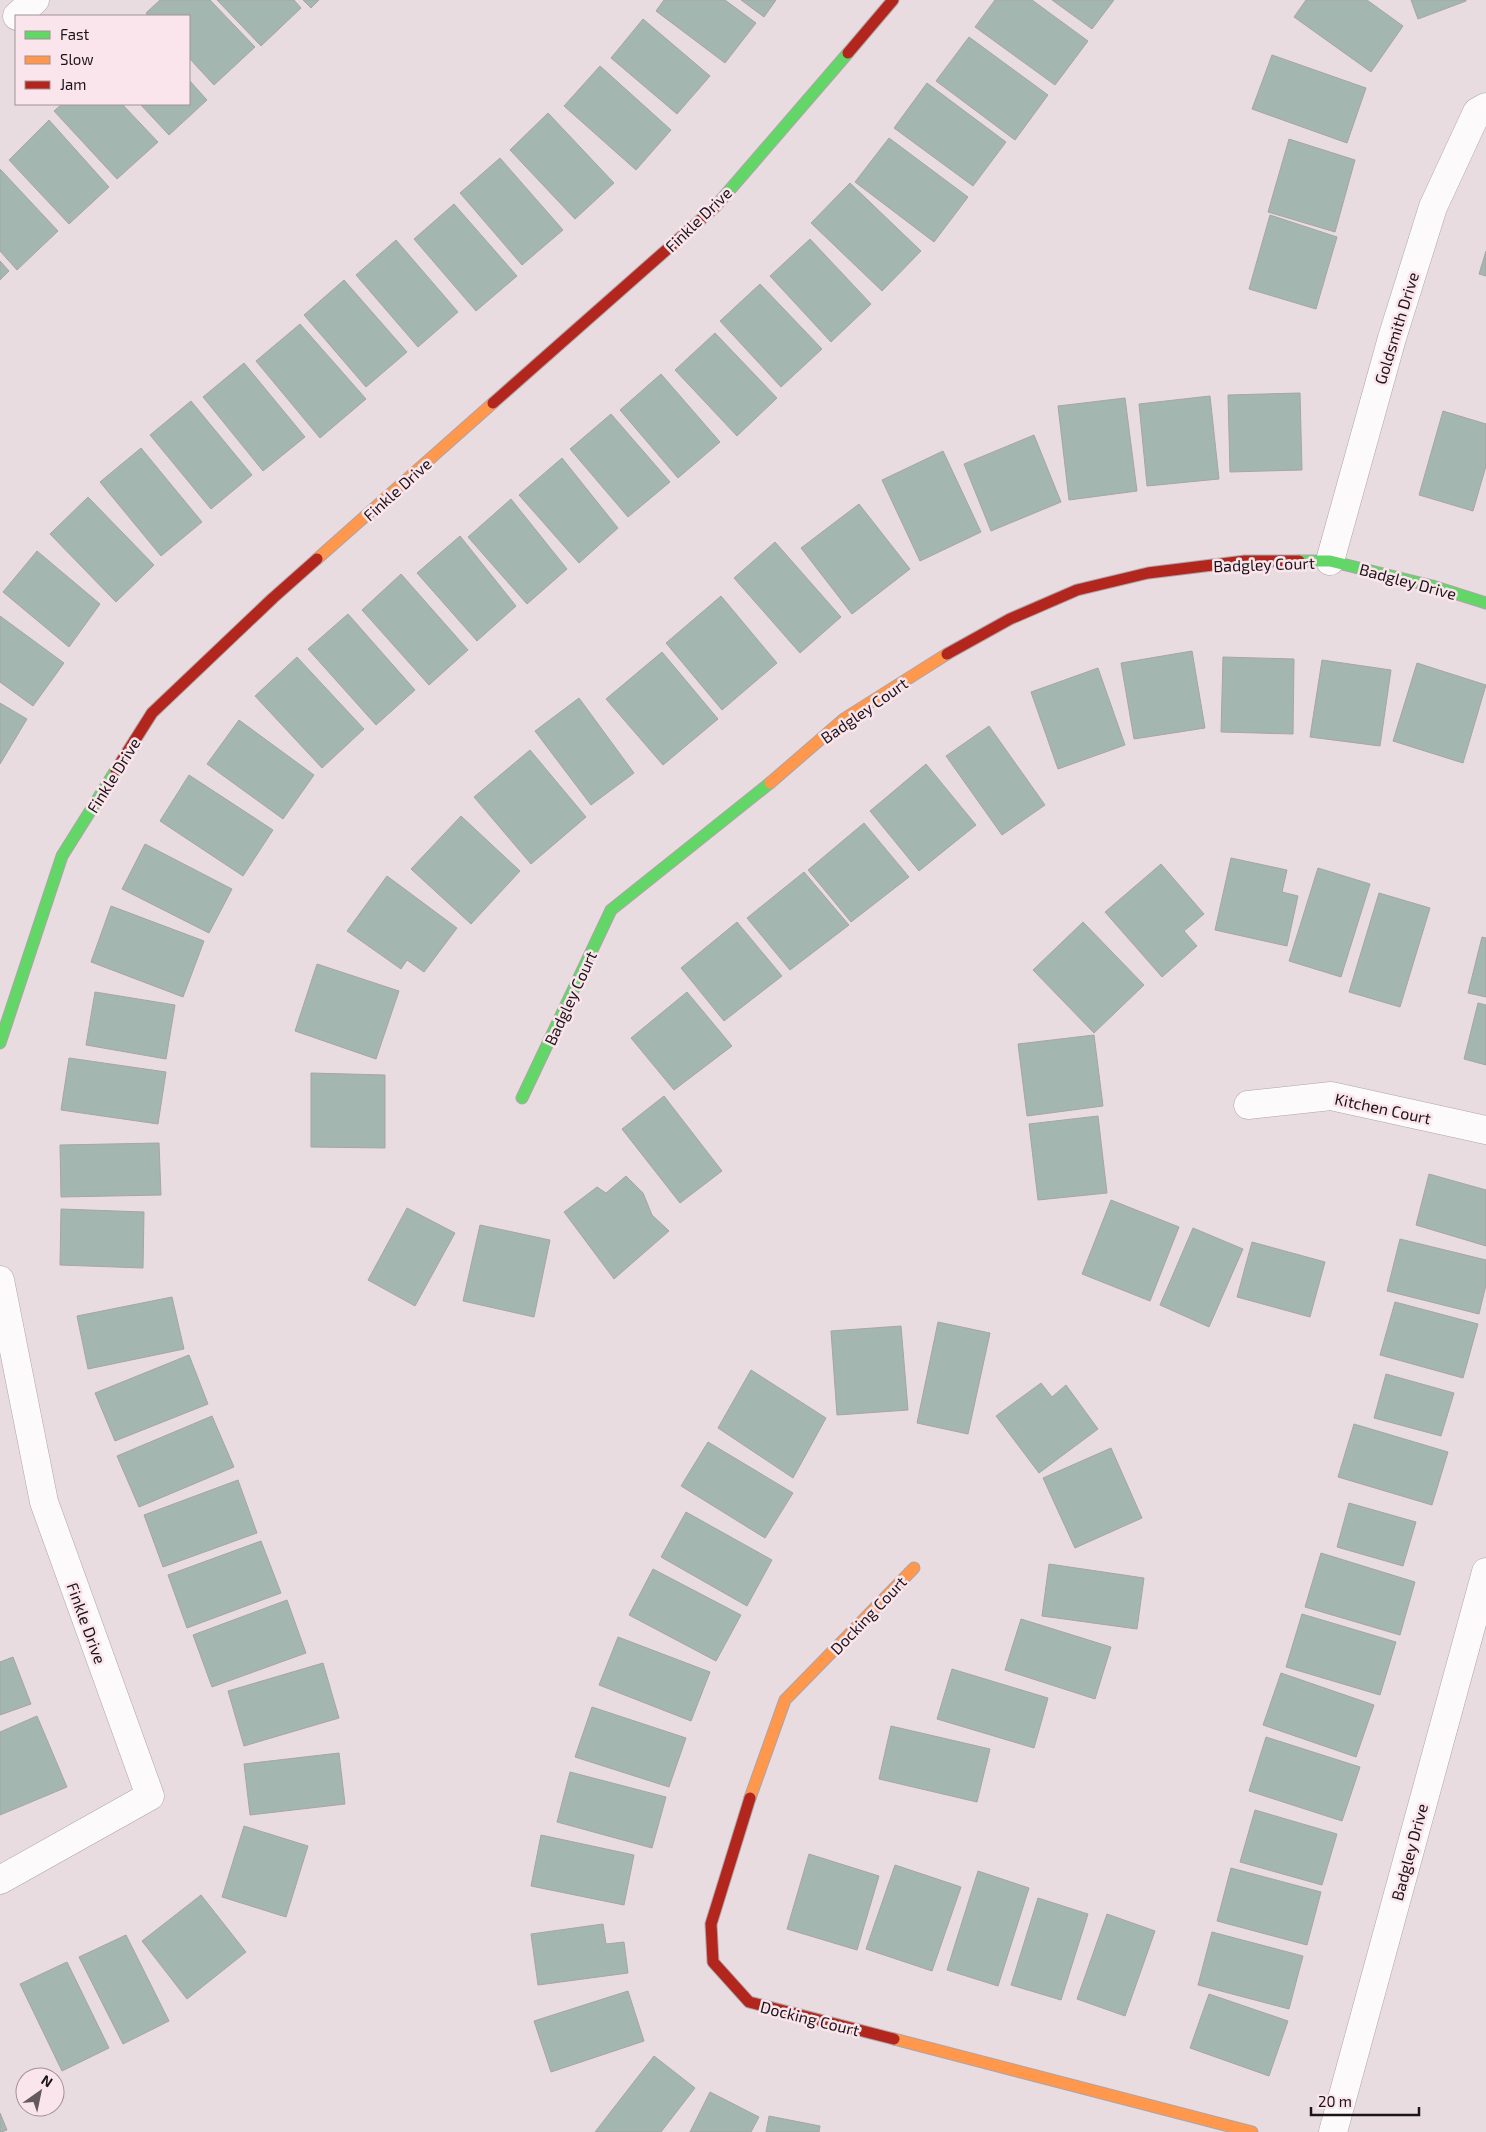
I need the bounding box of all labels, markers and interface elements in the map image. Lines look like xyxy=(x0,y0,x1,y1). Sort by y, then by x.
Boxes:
legend xyxy=(15,15,190,105)
text: Fast xyxy=(60,25,90,43)
text: Slow xyxy=(60,50,94,68)
text: Jam xyxy=(60,75,86,93)
street label: Finkle Drive xyxy=(661,183,735,255)
street label: Goldsmith Drive xyxy=(1370,270,1422,386)
street label: Finkle Drive xyxy=(359,454,435,524)
street label: Badgley Court xyxy=(1213,553,1315,575)
street label: Badgley Drive xyxy=(1357,559,1459,603)
street label: Badgley Court xyxy=(817,673,911,747)
street label: Finkle Drive xyxy=(82,734,144,816)
street label: Badgley Court xyxy=(540,948,600,1048)
street label: Kitchen Court xyxy=(1333,1089,1433,1127)
street label: Docking Court xyxy=(826,1572,910,1658)
street label: Finkle Drive xyxy=(64,1580,110,1666)
street label: Badgley Drive xyxy=(1387,1801,1431,1903)
street label: Docking Court xyxy=(759,1997,861,2039)
north arrow xyxy=(15,2067,65,2117)
text: N xyxy=(38,2071,56,2091)
scale bar xyxy=(1311,2084,1418,2116)
text: 20 m xyxy=(1318,2092,1352,2110)

